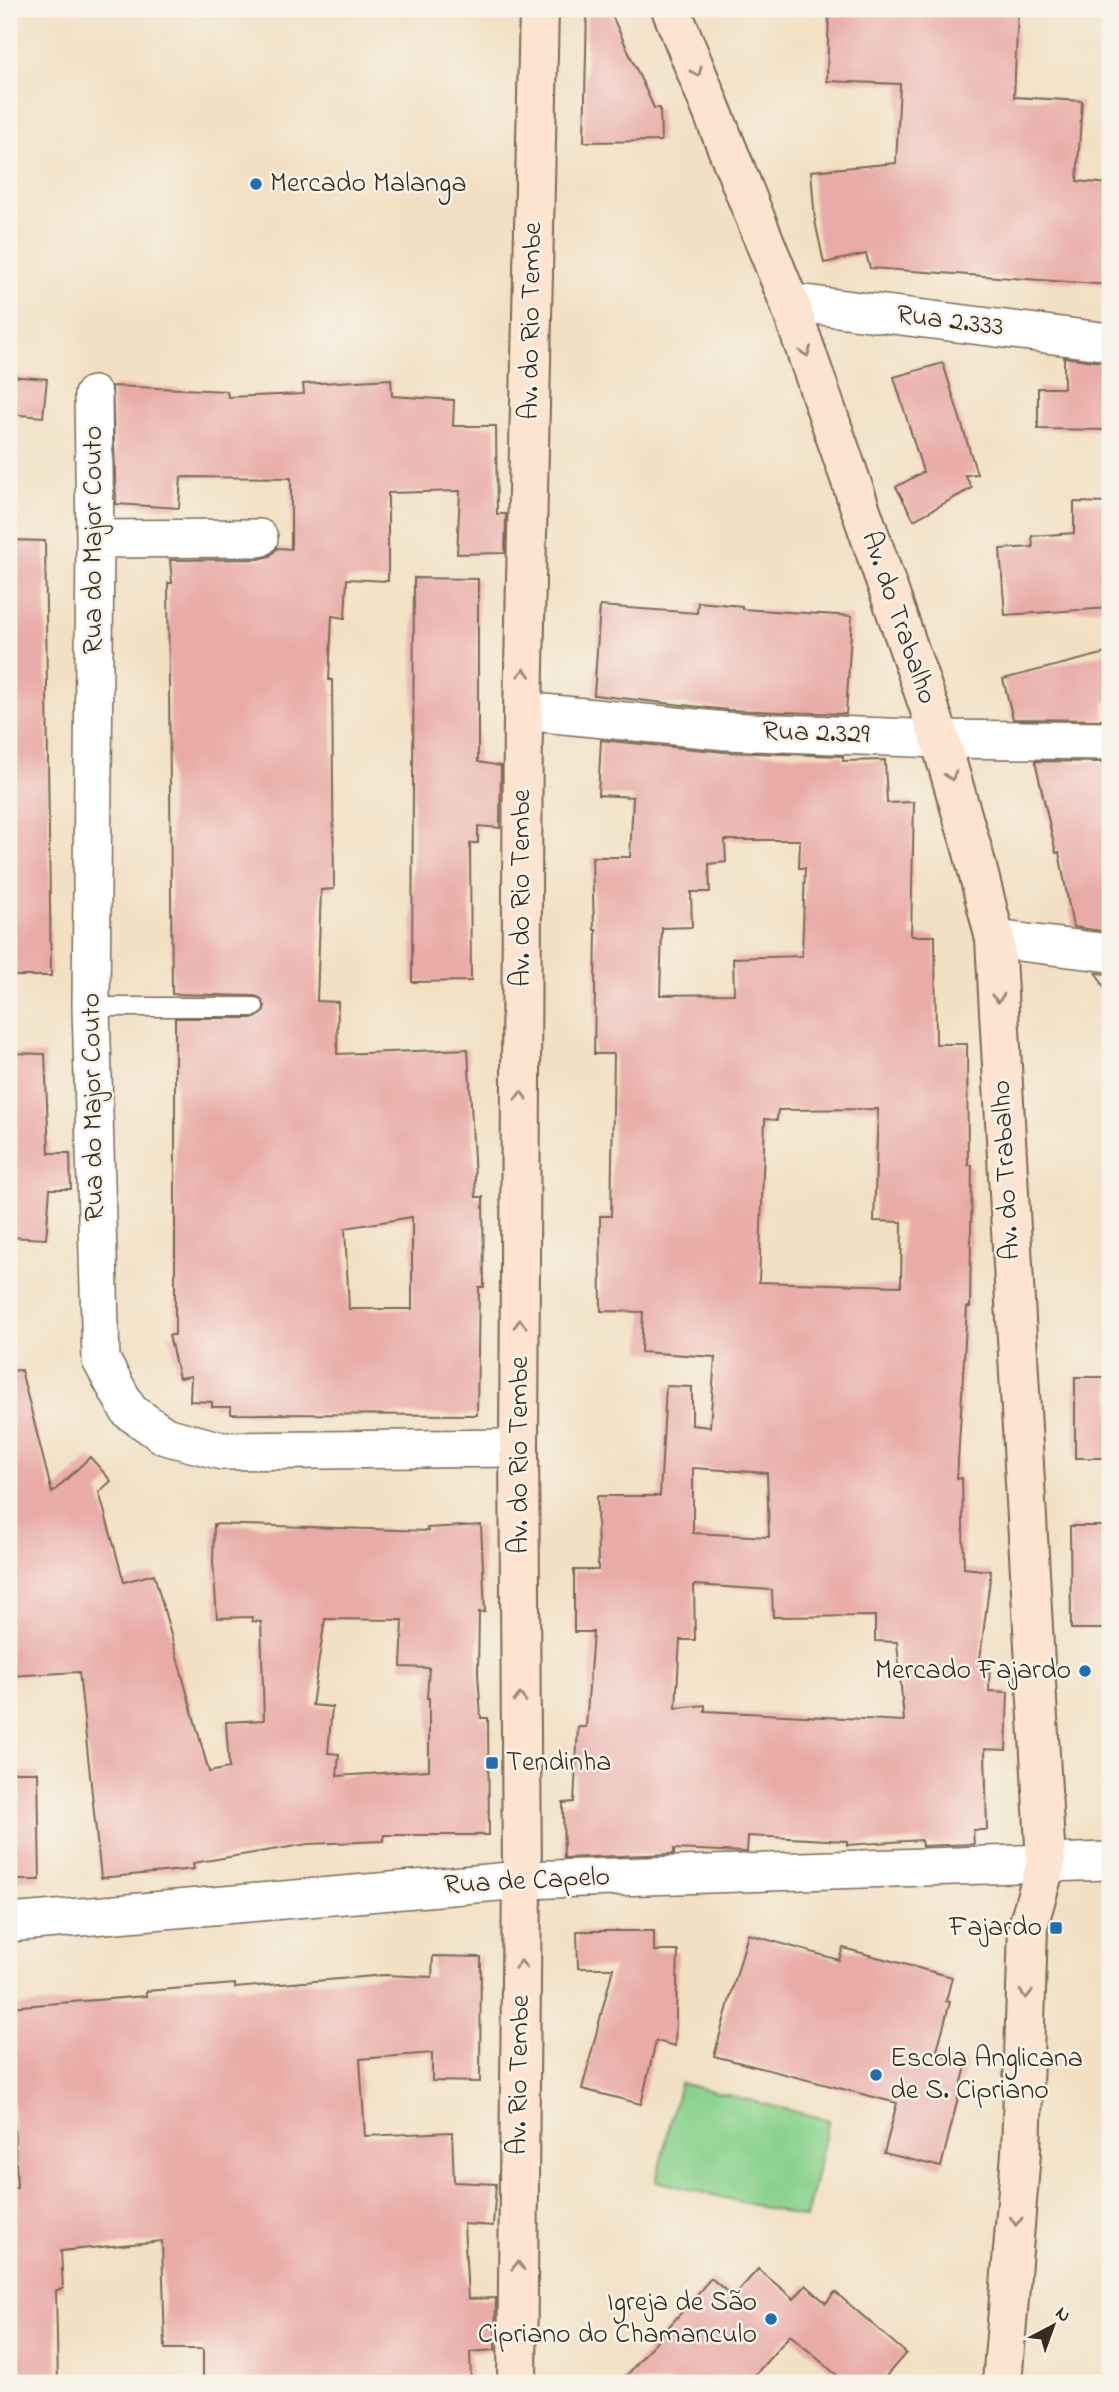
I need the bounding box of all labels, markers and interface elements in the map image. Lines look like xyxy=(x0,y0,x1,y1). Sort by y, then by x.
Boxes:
one-way arrow xyxy=(688,66,702,78)
place label: Mercado Malanga xyxy=(270,164,467,205)
marker: Mercado Malanga xyxy=(248,176,264,192)
street label: Av. do Rio Tembe xyxy=(510,221,554,420)
street label: Rua 2.333 xyxy=(894,295,1006,349)
one-way arrow xyxy=(798,346,812,358)
street label: Rua do Major Couto xyxy=(74,426,115,654)
street label: Av. do Trabalho xyxy=(849,526,947,710)
one-way arrow xyxy=(516,667,532,678)
street label: Rua 2.329 xyxy=(762,712,871,756)
one-way arrow xyxy=(942,770,957,782)
street label: Av. do Rio Tembe xyxy=(502,789,543,987)
street label: Rua do Major Couto xyxy=(72,992,116,1222)
one-way arrow xyxy=(991,993,1006,1004)
street label: Av. do Trabalho xyxy=(982,1079,1032,1261)
one-way arrow xyxy=(513,1091,529,1101)
one-way arrow xyxy=(512,1318,528,1329)
street label: Av. do Rio Tembe xyxy=(500,1356,541,1554)
place label: Mercado Fajardo xyxy=(875,1651,1071,1692)
marker: Mercado Fajardo xyxy=(1077,1663,1093,1679)
one-way arrow xyxy=(512,1693,528,1703)
place label: Tendinha xyxy=(506,1743,611,1784)
marker: Tendinha xyxy=(484,1755,500,1771)
street label: Rua de Capelo xyxy=(443,1857,611,1907)
place label: Fajardo xyxy=(948,1908,1042,1949)
marker: Fajardo xyxy=(1048,1920,1064,1936)
one-way arrow xyxy=(513,1959,529,1970)
one-way arrow xyxy=(1019,1989,1034,2000)
street label: Av. Rio Tembe xyxy=(498,1994,542,2156)
place label: Escola Anglicana de S. Cipriano xyxy=(890,2039,1083,2112)
marker: Escola Anglicana de S. Cipriano xyxy=(868,2067,884,2083)
one-way arrow xyxy=(1009,2216,1024,2227)
one-way arrow xyxy=(510,2260,526,2271)
place label: Igreja de São Cipriano do Chamanculo xyxy=(478,2283,757,2356)
north arrow xyxy=(1018,2290,1088,2360)
text: N xyxy=(1049,2301,1076,2330)
marker: Igreja de São Cipriano do Chamanculo xyxy=(763,2311,779,2327)

